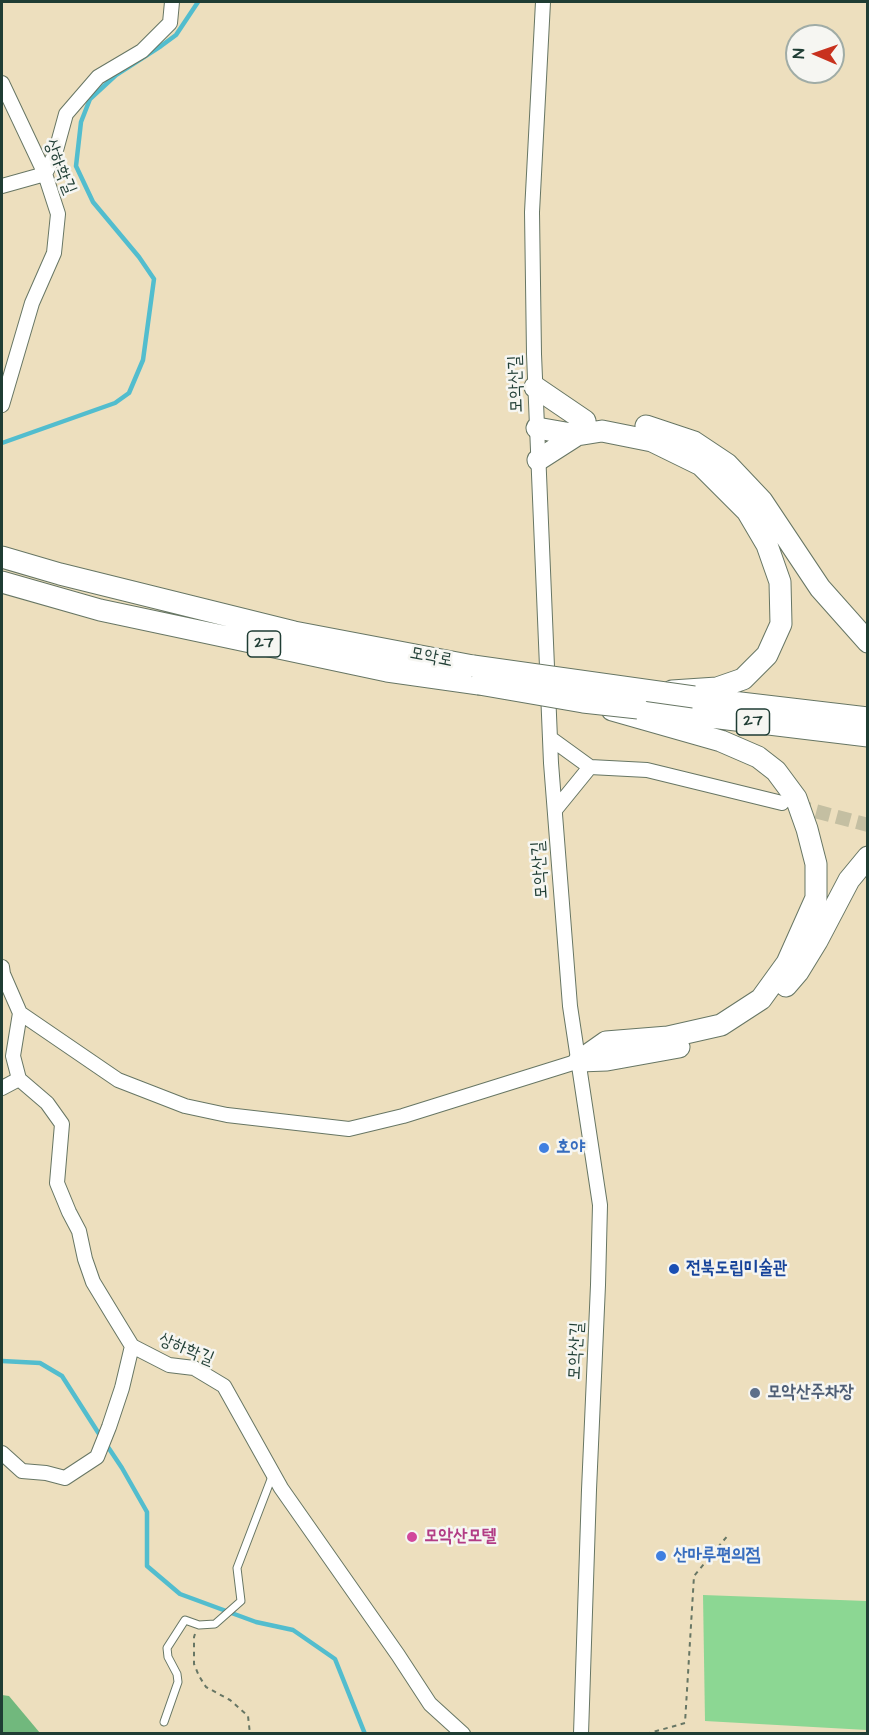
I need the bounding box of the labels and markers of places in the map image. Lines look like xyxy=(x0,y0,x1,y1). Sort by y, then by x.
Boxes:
place label: 호야 xyxy=(556,1137,585,1159)
marker: 호야 xyxy=(537,1141,551,1155)
place label: 전북도립미술관 xyxy=(686,1258,787,1280)
marker: 전북도립미술관 xyxy=(667,1262,681,1276)
place label: 모악산주차장 xyxy=(767,1382,854,1404)
marker: 모악산주차장 xyxy=(748,1386,762,1400)
place label: 모악산모텔 xyxy=(424,1526,496,1548)
marker: 모악산모텔 xyxy=(405,1530,419,1544)
place label: 산마루편의점 xyxy=(673,1545,760,1567)
marker: 산마루편의점 xyxy=(654,1549,668,1563)

